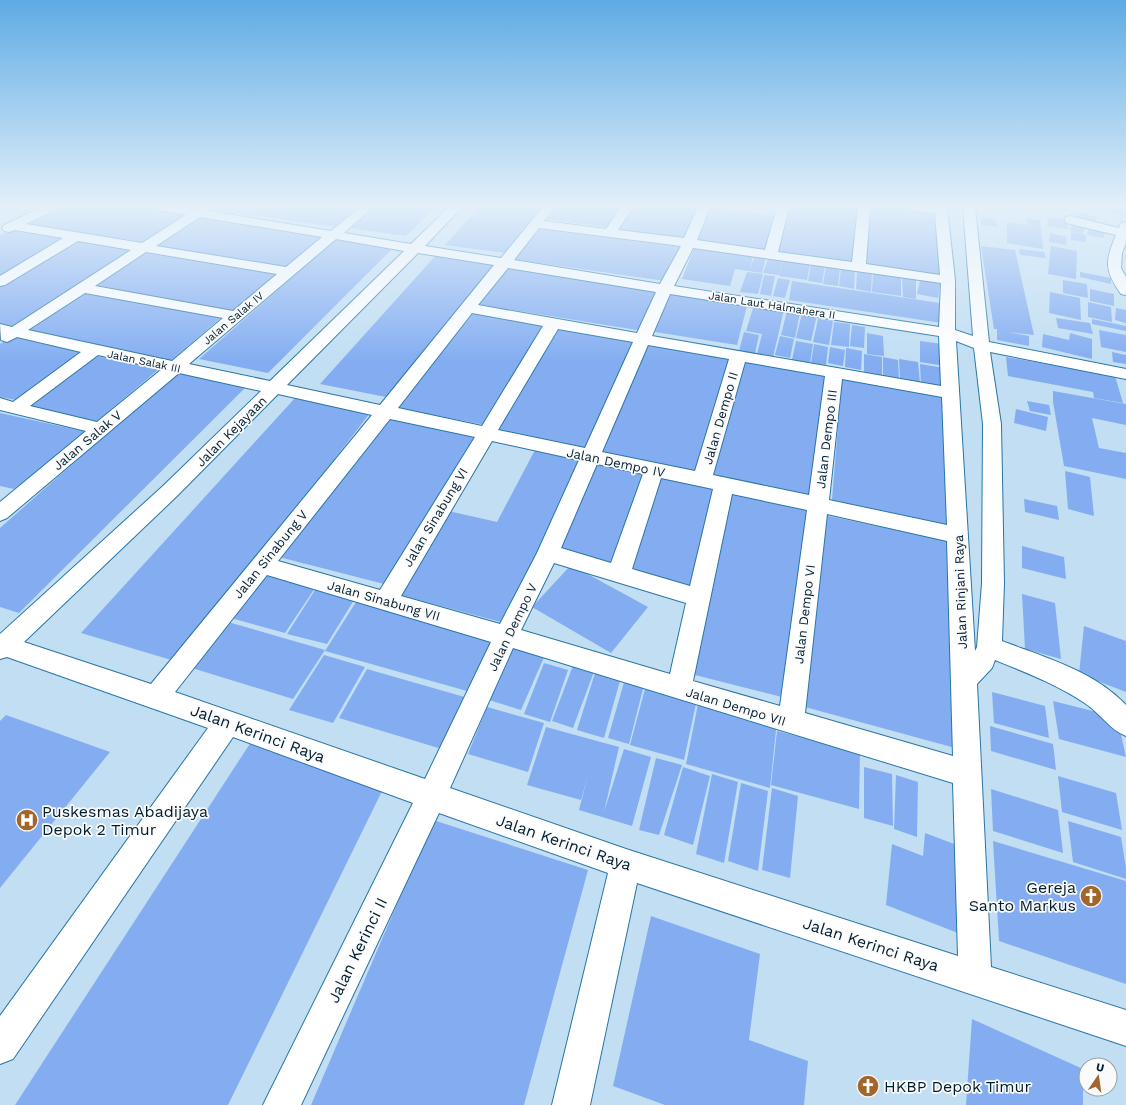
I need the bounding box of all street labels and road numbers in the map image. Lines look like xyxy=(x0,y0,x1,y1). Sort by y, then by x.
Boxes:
street label: Jalan Salak IV xyxy=(200,289,266,348)
street label: Jalan Laut Halmahera II xyxy=(707,289,836,322)
street label: Jalan Salak III xyxy=(106,347,182,376)
street label: Jalan Dempo II xyxy=(700,370,741,466)
street label: Jalan Dempo III xyxy=(813,389,840,489)
street label: Jalan Kejayaan xyxy=(193,393,270,470)
street label: Jalan Salak V xyxy=(50,407,125,473)
street label: Jalan Dempo IV xyxy=(565,445,667,480)
street label: Jalan Sinabung VI xyxy=(400,465,471,569)
street label: Jalan Sinabung V xyxy=(230,507,311,601)
street label: Jalan Rinjani Raya xyxy=(951,534,970,650)
street label: Jalan Dempo VI xyxy=(791,564,818,664)
street label: Jalan Sinabung VII xyxy=(326,577,442,624)
street label: Jalan Dempo V xyxy=(485,580,540,674)
street label: Jalan Dempo VII xyxy=(684,684,788,729)
street label: Jalan Kerinci Raya xyxy=(188,700,328,767)
street label: Jalan Kerinci Raya xyxy=(494,810,634,875)
street label: Jalan Kerinci II xyxy=(324,894,391,1006)
street label: Jalan Kerinci Raya xyxy=(800,914,941,975)

